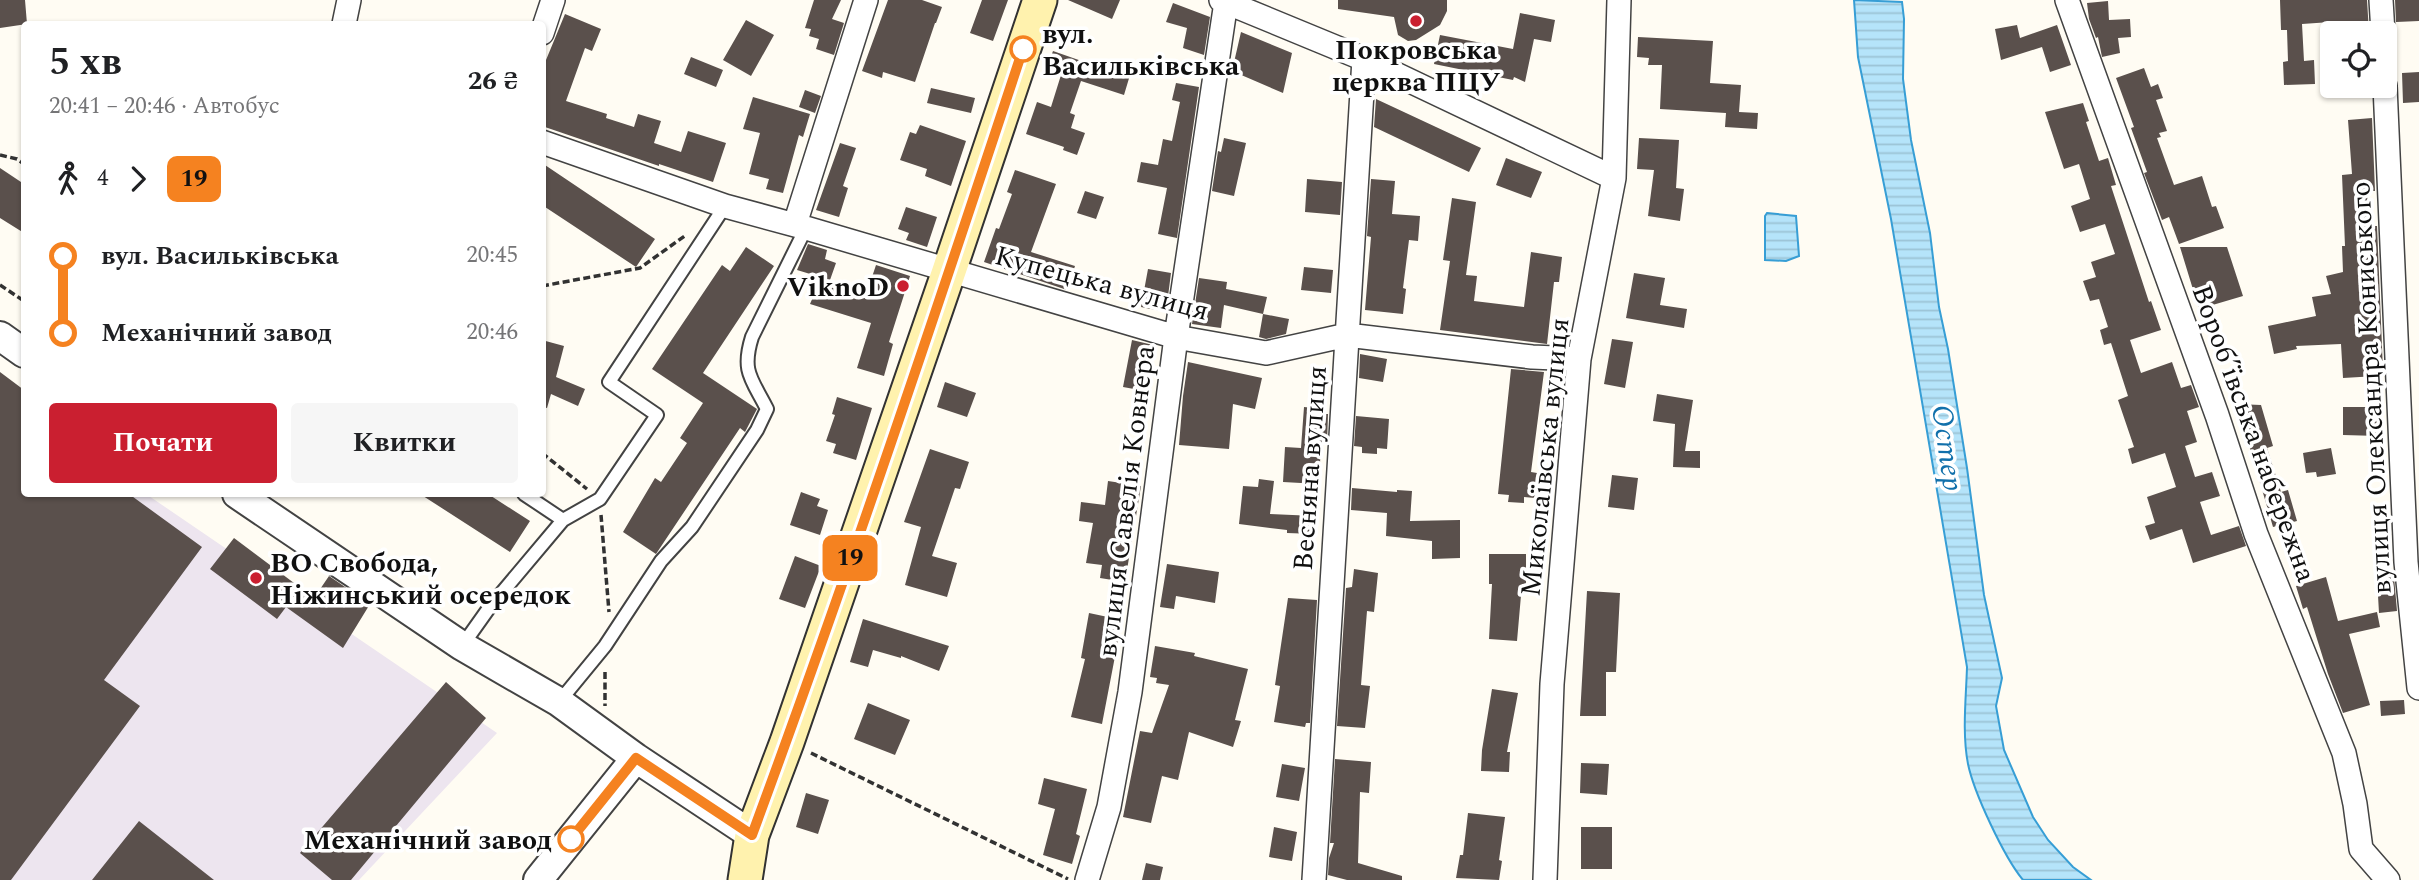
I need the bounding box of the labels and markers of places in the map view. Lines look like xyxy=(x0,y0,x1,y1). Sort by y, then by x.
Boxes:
place label: вул. Васильківська xyxy=(1042,13,1240,88)
marker: Покровська церква ПЦУ xyxy=(1408,13,1424,29)
place label: Покровська церква ПЦУ xyxy=(1332,29,1500,104)
marker: вул. Васильківська xyxy=(1010,36,1036,62)
place label: ViknoD xyxy=(787,266,889,309)
marker: ViknoD xyxy=(895,278,911,294)
place label: ВО Свобода, Ніжинський осередок xyxy=(270,542,571,617)
marker: ВО Свобода, Ніжинський осередок xyxy=(248,570,264,586)
place label: Механічний завод xyxy=(303,819,552,862)
marker: Механічний завод xyxy=(558,826,584,852)

